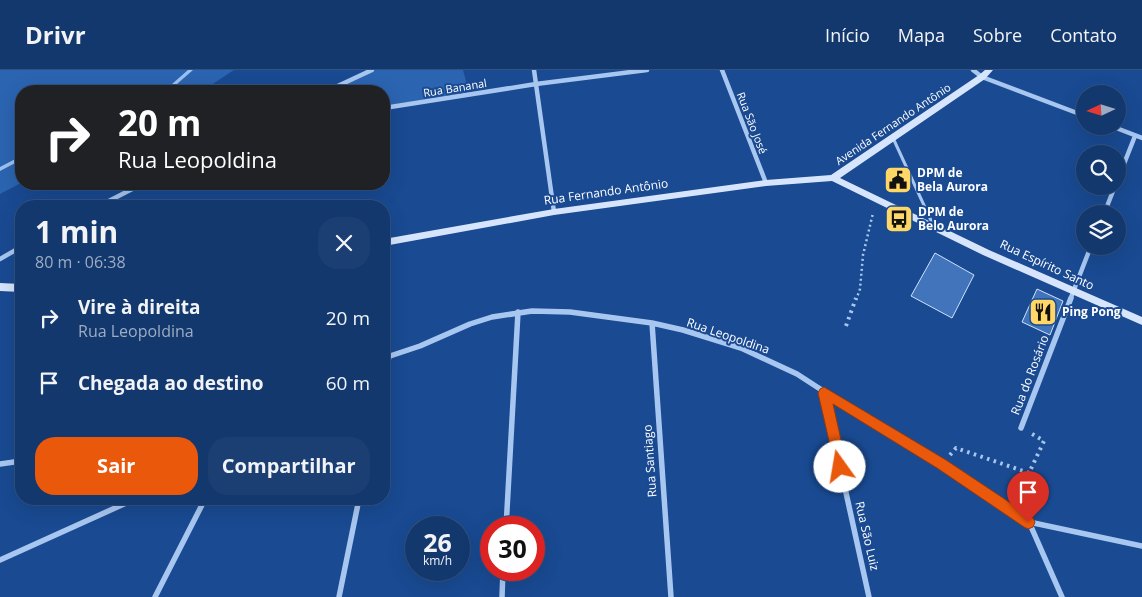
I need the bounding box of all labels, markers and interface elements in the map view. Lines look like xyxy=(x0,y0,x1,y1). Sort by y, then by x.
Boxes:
text: Drivr xyxy=(25,18,86,51)
text: Início xyxy=(825,23,870,47)
text: Mapa xyxy=(898,23,945,47)
text: Sobre xyxy=(973,23,1022,47)
text: Contato xyxy=(1050,23,1117,47)
street label: Rua Bananal xyxy=(422,75,488,100)
street label: Avenida Fernando Antônio xyxy=(832,79,954,168)
north arrow xyxy=(1076,85,1126,135)
map controls xyxy=(1076,85,1126,255)
street label: Rua São José xyxy=(734,90,771,156)
text: 20 m xyxy=(118,99,201,146)
icon: right xyxy=(35,105,100,170)
text: Rua Leopoldina xyxy=(118,144,277,174)
button: search xyxy=(1076,145,1126,195)
place label: DPM de Bela Aurora xyxy=(917,164,988,195)
public building icon: DPM de Bela Aurora xyxy=(883,165,913,195)
street label: Rua Fernando Antônio xyxy=(543,174,669,209)
place label: DPM de Belo Aurora xyxy=(918,203,989,234)
bus stop icon: DPM de Belo Aurora xyxy=(884,204,914,234)
button: layers xyxy=(1076,205,1126,255)
text: 1 min xyxy=(35,211,118,252)
button: close xyxy=(318,217,370,269)
street label: Rua Espírito Santo xyxy=(997,235,1097,294)
text: 80 m · 06:38 xyxy=(35,251,126,273)
text: Vire à direita xyxy=(78,294,201,320)
restaurant icon: Ping Pong xyxy=(1028,297,1058,327)
place label: Ping Pong xyxy=(1062,303,1121,320)
icon: right xyxy=(35,304,63,332)
text: 20 m xyxy=(326,305,370,331)
street label: Rua Leopoldina xyxy=(684,313,772,358)
text: Rua Leopoldina xyxy=(78,320,194,342)
street label: Rua do Rosário xyxy=(1006,332,1053,417)
icon: arrive xyxy=(35,369,63,397)
text: Chegada ao destino xyxy=(78,370,264,396)
text: 60 m xyxy=(326,370,370,396)
street label: Rua Santiago xyxy=(638,424,661,498)
button: Sair xyxy=(35,437,198,495)
button: Compartilhar xyxy=(208,437,370,495)
position arrow xyxy=(813,440,865,492)
pin xyxy=(1007,471,1049,522)
icon: arrive xyxy=(1014,478,1042,506)
street label: Rua São Luiz xyxy=(851,500,884,572)
speed limit sign: 30 xyxy=(480,516,545,581)
text: 26 xyxy=(423,525,452,559)
text: km/h xyxy=(423,552,452,569)

